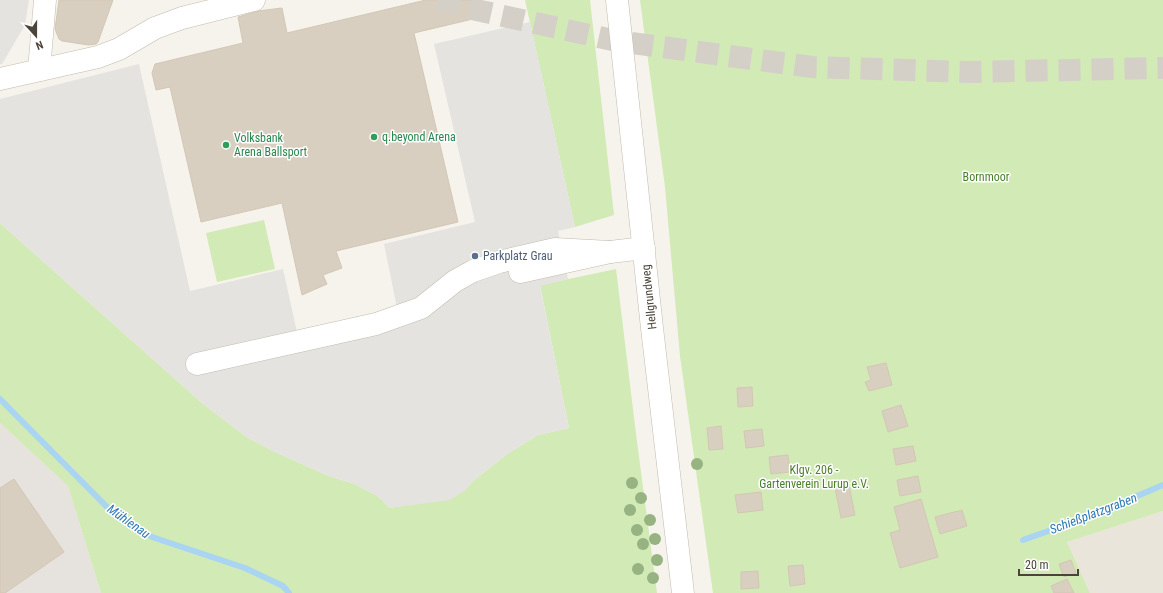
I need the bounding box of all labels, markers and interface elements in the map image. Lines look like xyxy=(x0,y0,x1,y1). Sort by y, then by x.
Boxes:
north arrow xyxy=(16,16,56,56)
text: N xyxy=(34,38,45,52)
place label: q.beyond Arena xyxy=(382,130,456,144)
place label: Volksbank Arena Ballsport xyxy=(234,131,308,159)
marker: q.beyond Arena xyxy=(369,132,379,142)
marker: Volksbank Arena Ballsport xyxy=(221,140,231,150)
park label: Bornmoor xyxy=(963,170,1010,184)
place label: Parkplatz Grau xyxy=(483,249,553,263)
marker: Parkplatz Grau xyxy=(470,251,480,261)
street label: Hellgrundweg xyxy=(639,264,659,330)
park label: Klgv. 206 - Gartenverein Lurup e.V. xyxy=(759,463,869,491)
water label: Schießplatzgraben xyxy=(1047,490,1139,537)
water label: Mühlenau xyxy=(104,501,153,542)
scale bar xyxy=(1019,551,1078,577)
text: 20 m xyxy=(1025,558,1049,572)

